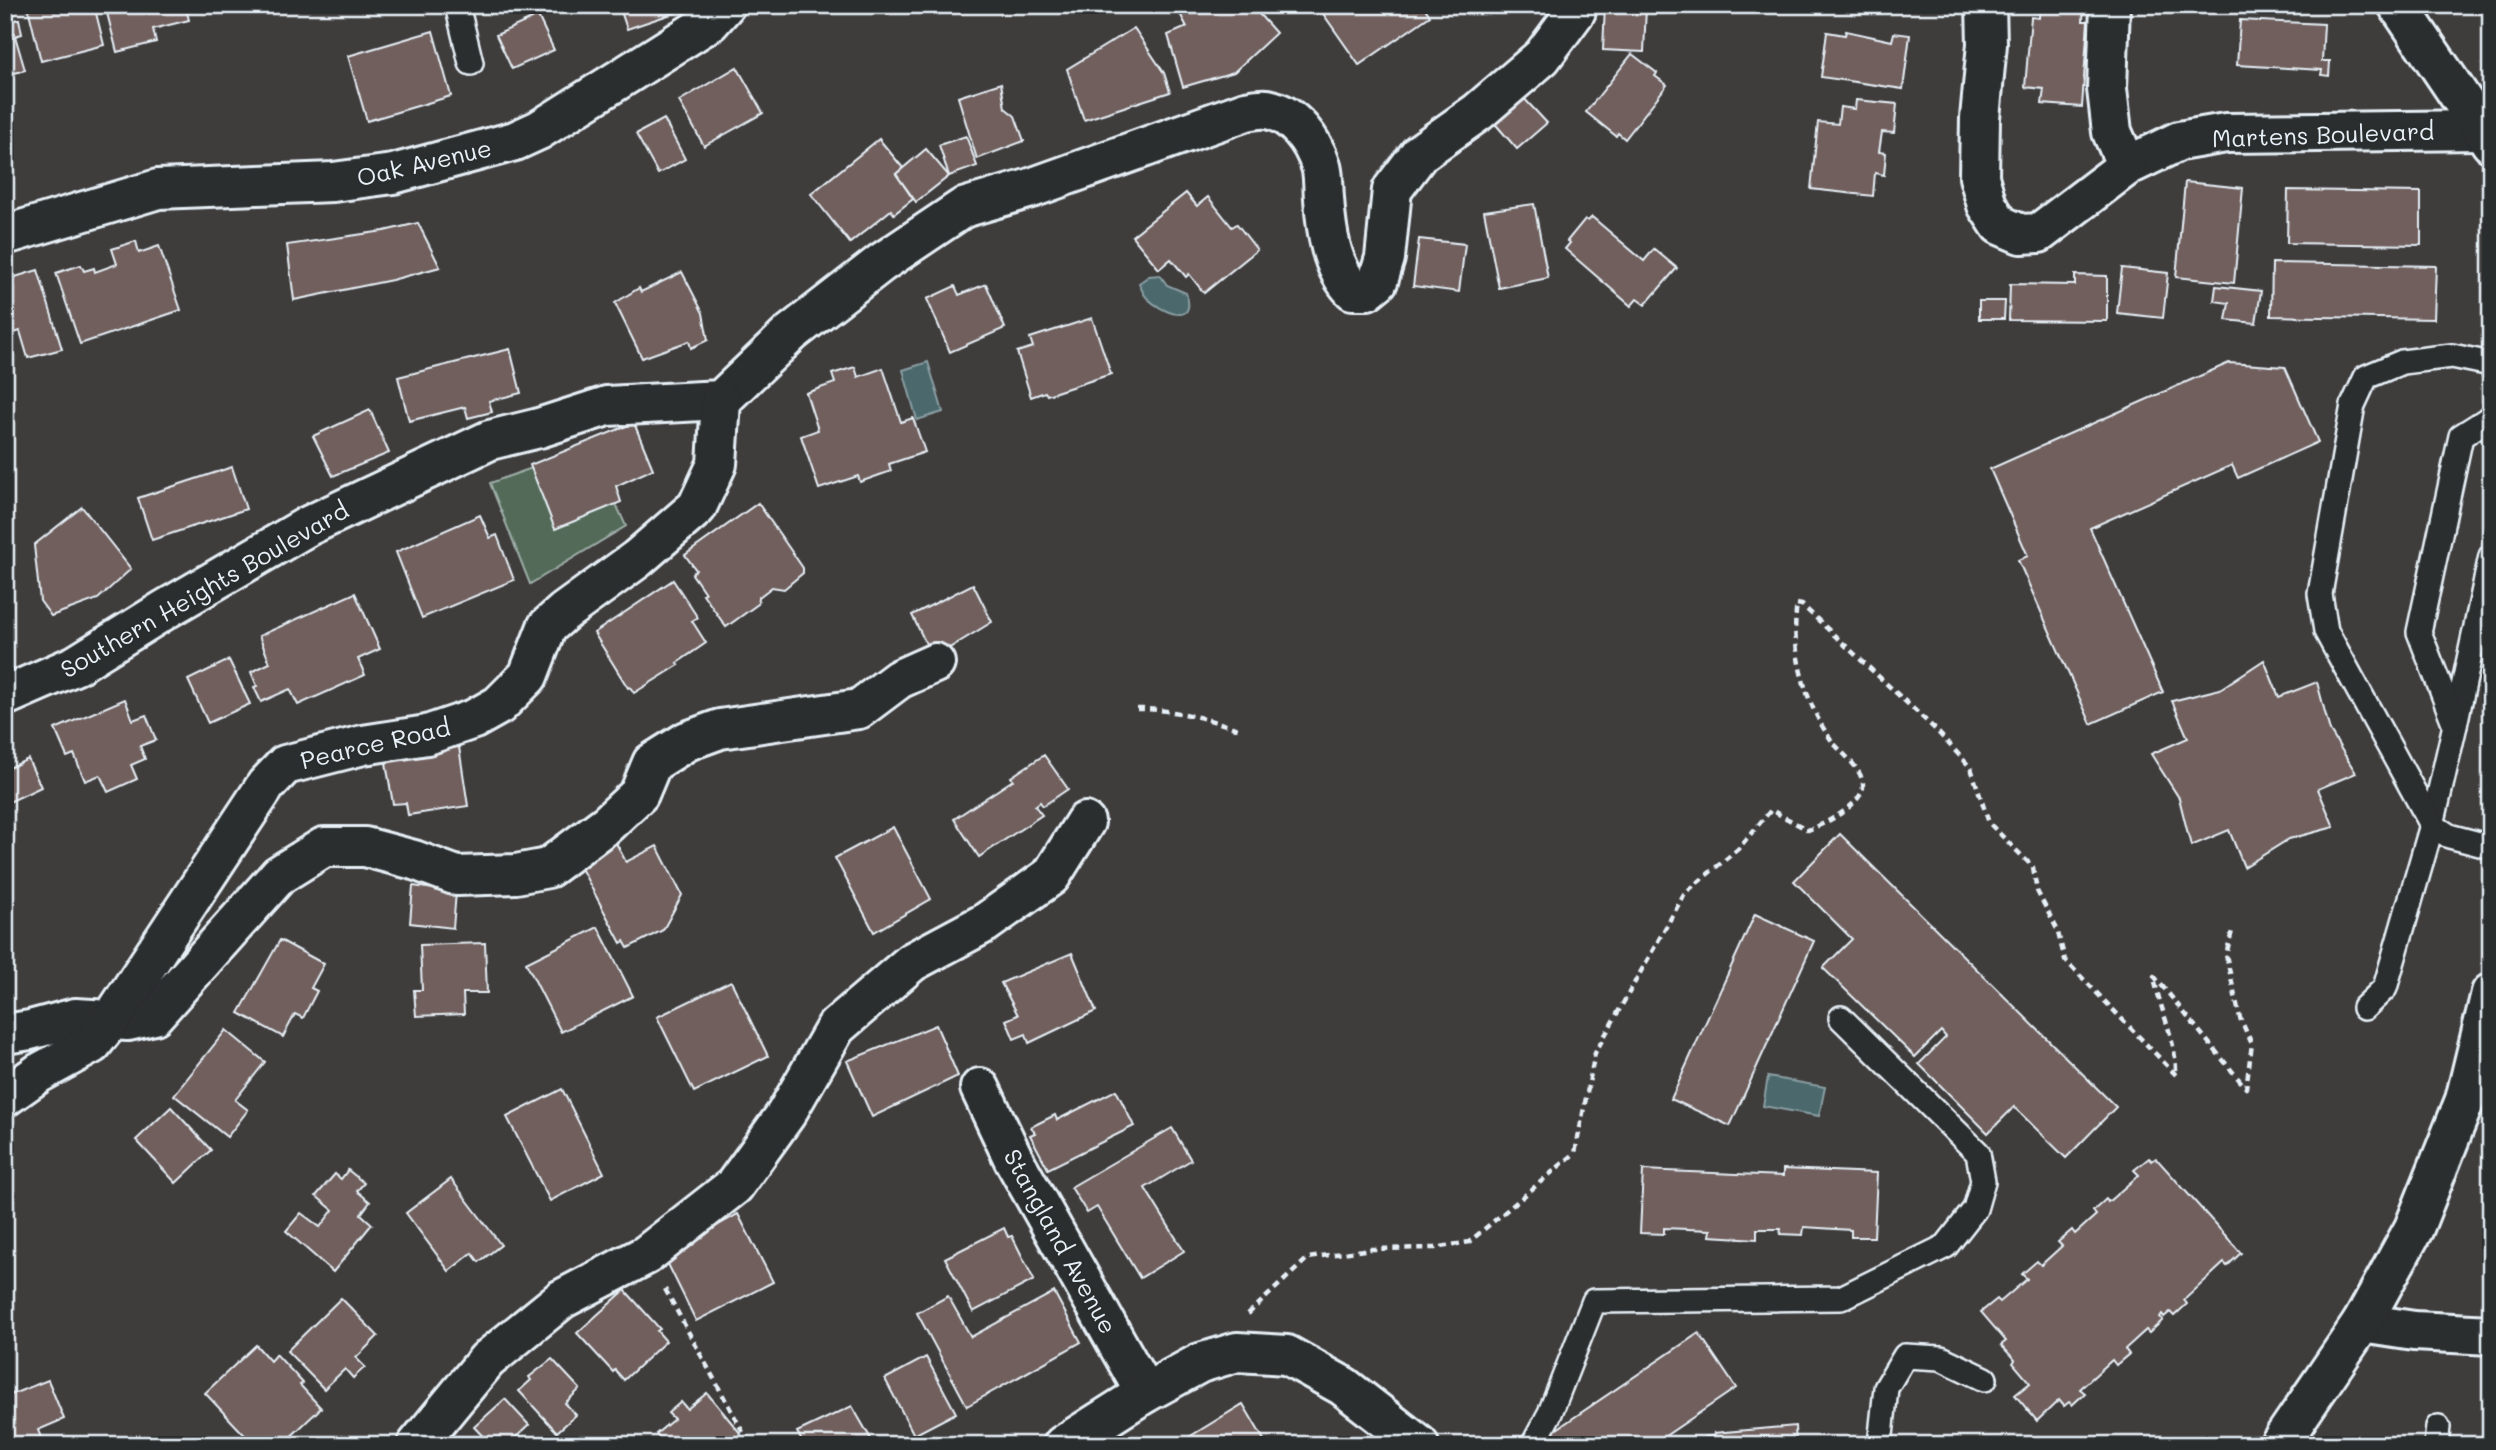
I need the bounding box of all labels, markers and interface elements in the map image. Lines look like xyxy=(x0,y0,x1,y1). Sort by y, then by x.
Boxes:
street label: Martens Boulevard xyxy=(2211,115,2435,153)
street label: Oak Avenue xyxy=(354,131,494,193)
street label: Southern Heights Boulevard xyxy=(54,494,354,684)
street label: Pearce Road xyxy=(297,711,453,775)
street label: Stangland Avenue xyxy=(997,1143,1125,1339)

